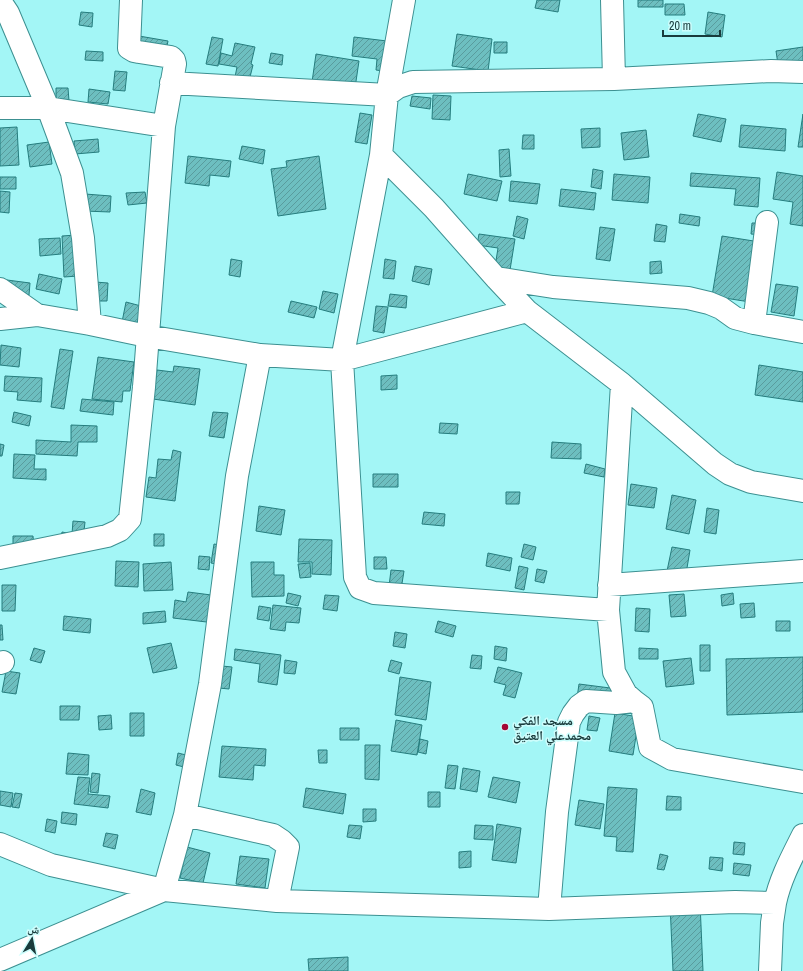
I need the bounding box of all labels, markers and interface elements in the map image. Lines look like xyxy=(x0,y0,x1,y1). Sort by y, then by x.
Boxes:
scale bar xyxy=(663,12,720,38)
text: 20 m xyxy=(669,18,691,34)
place label: مسجد الفكي محمدعلي العتيق xyxy=(513,712,591,746)
marker: مسجد الفكي محمدعلي العتيق xyxy=(500,722,510,732)
north arrow xyxy=(12,919,52,959)
text: ش xyxy=(27,921,41,938)

